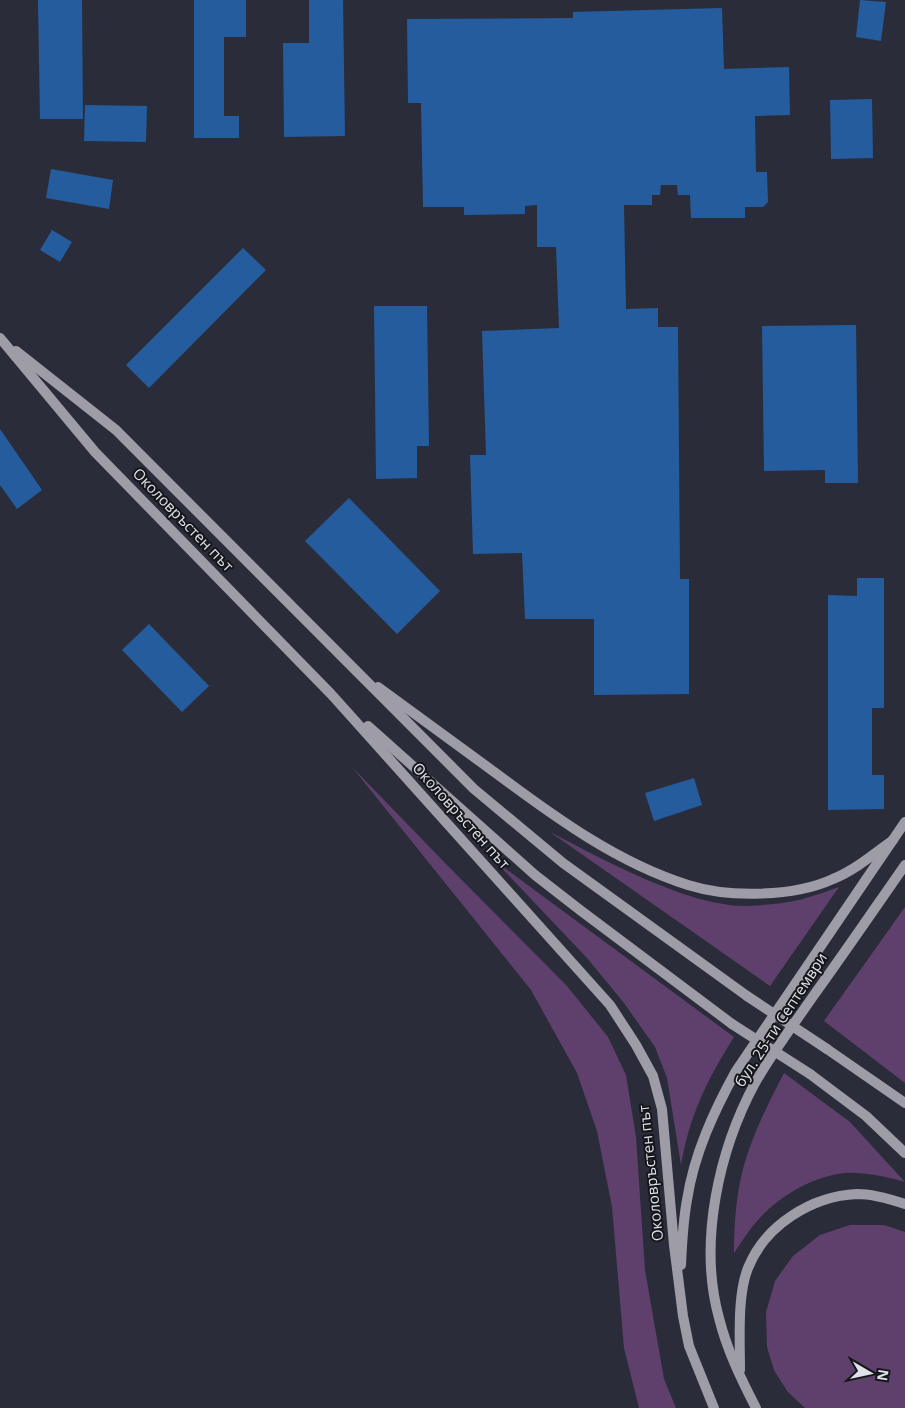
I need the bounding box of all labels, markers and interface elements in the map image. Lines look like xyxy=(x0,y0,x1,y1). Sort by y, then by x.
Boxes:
street label: Околовръстен път xyxy=(129,463,238,575)
street label: Околовръстен път xyxy=(409,758,515,873)
street label: бул. 25-ти Септември xyxy=(729,948,831,1090)
street label: Околовръстен път xyxy=(633,1104,667,1242)
north arrow xyxy=(845,1348,895,1398)
text: N xyxy=(873,1368,894,1382)

